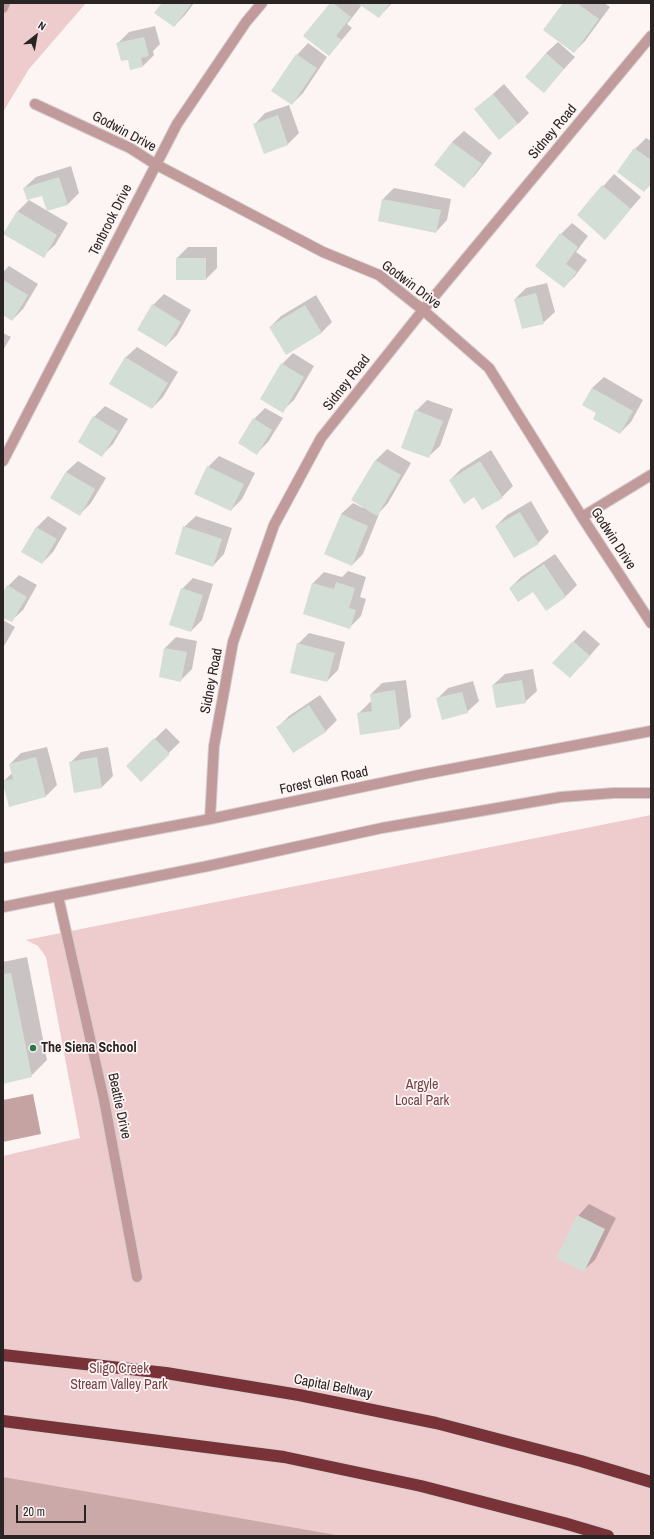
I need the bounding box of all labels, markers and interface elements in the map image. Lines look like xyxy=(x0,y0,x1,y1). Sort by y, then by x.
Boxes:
north arrow xyxy=(16,16,56,56)
text: N xyxy=(36,18,49,33)
street label: Sidney Road xyxy=(525,101,581,163)
street label: Godwin Drive xyxy=(89,108,159,156)
street label: Tenbrook Drive xyxy=(86,182,136,258)
street label: Godwin Drive xyxy=(378,257,444,313)
street label: Sidney Road xyxy=(320,352,374,414)
street label: Godwin Drive xyxy=(587,505,639,573)
street label: Sidney Road xyxy=(197,647,227,715)
street label: Forest Glen Road xyxy=(278,763,370,799)
place label: The Siena School xyxy=(41,1040,137,1056)
marker: The Siena School xyxy=(28,1043,38,1053)
street label: Beattie Drive xyxy=(104,1071,134,1141)
park label: Argyle Local Park xyxy=(395,1077,449,1110)
park label: Sligo Creek Stream Valley Park xyxy=(70,1361,168,1394)
street label: Capital Beltway xyxy=(292,1371,374,1403)
scale bar xyxy=(18,1497,88,1523)
text: 20 m xyxy=(23,1504,45,1520)

